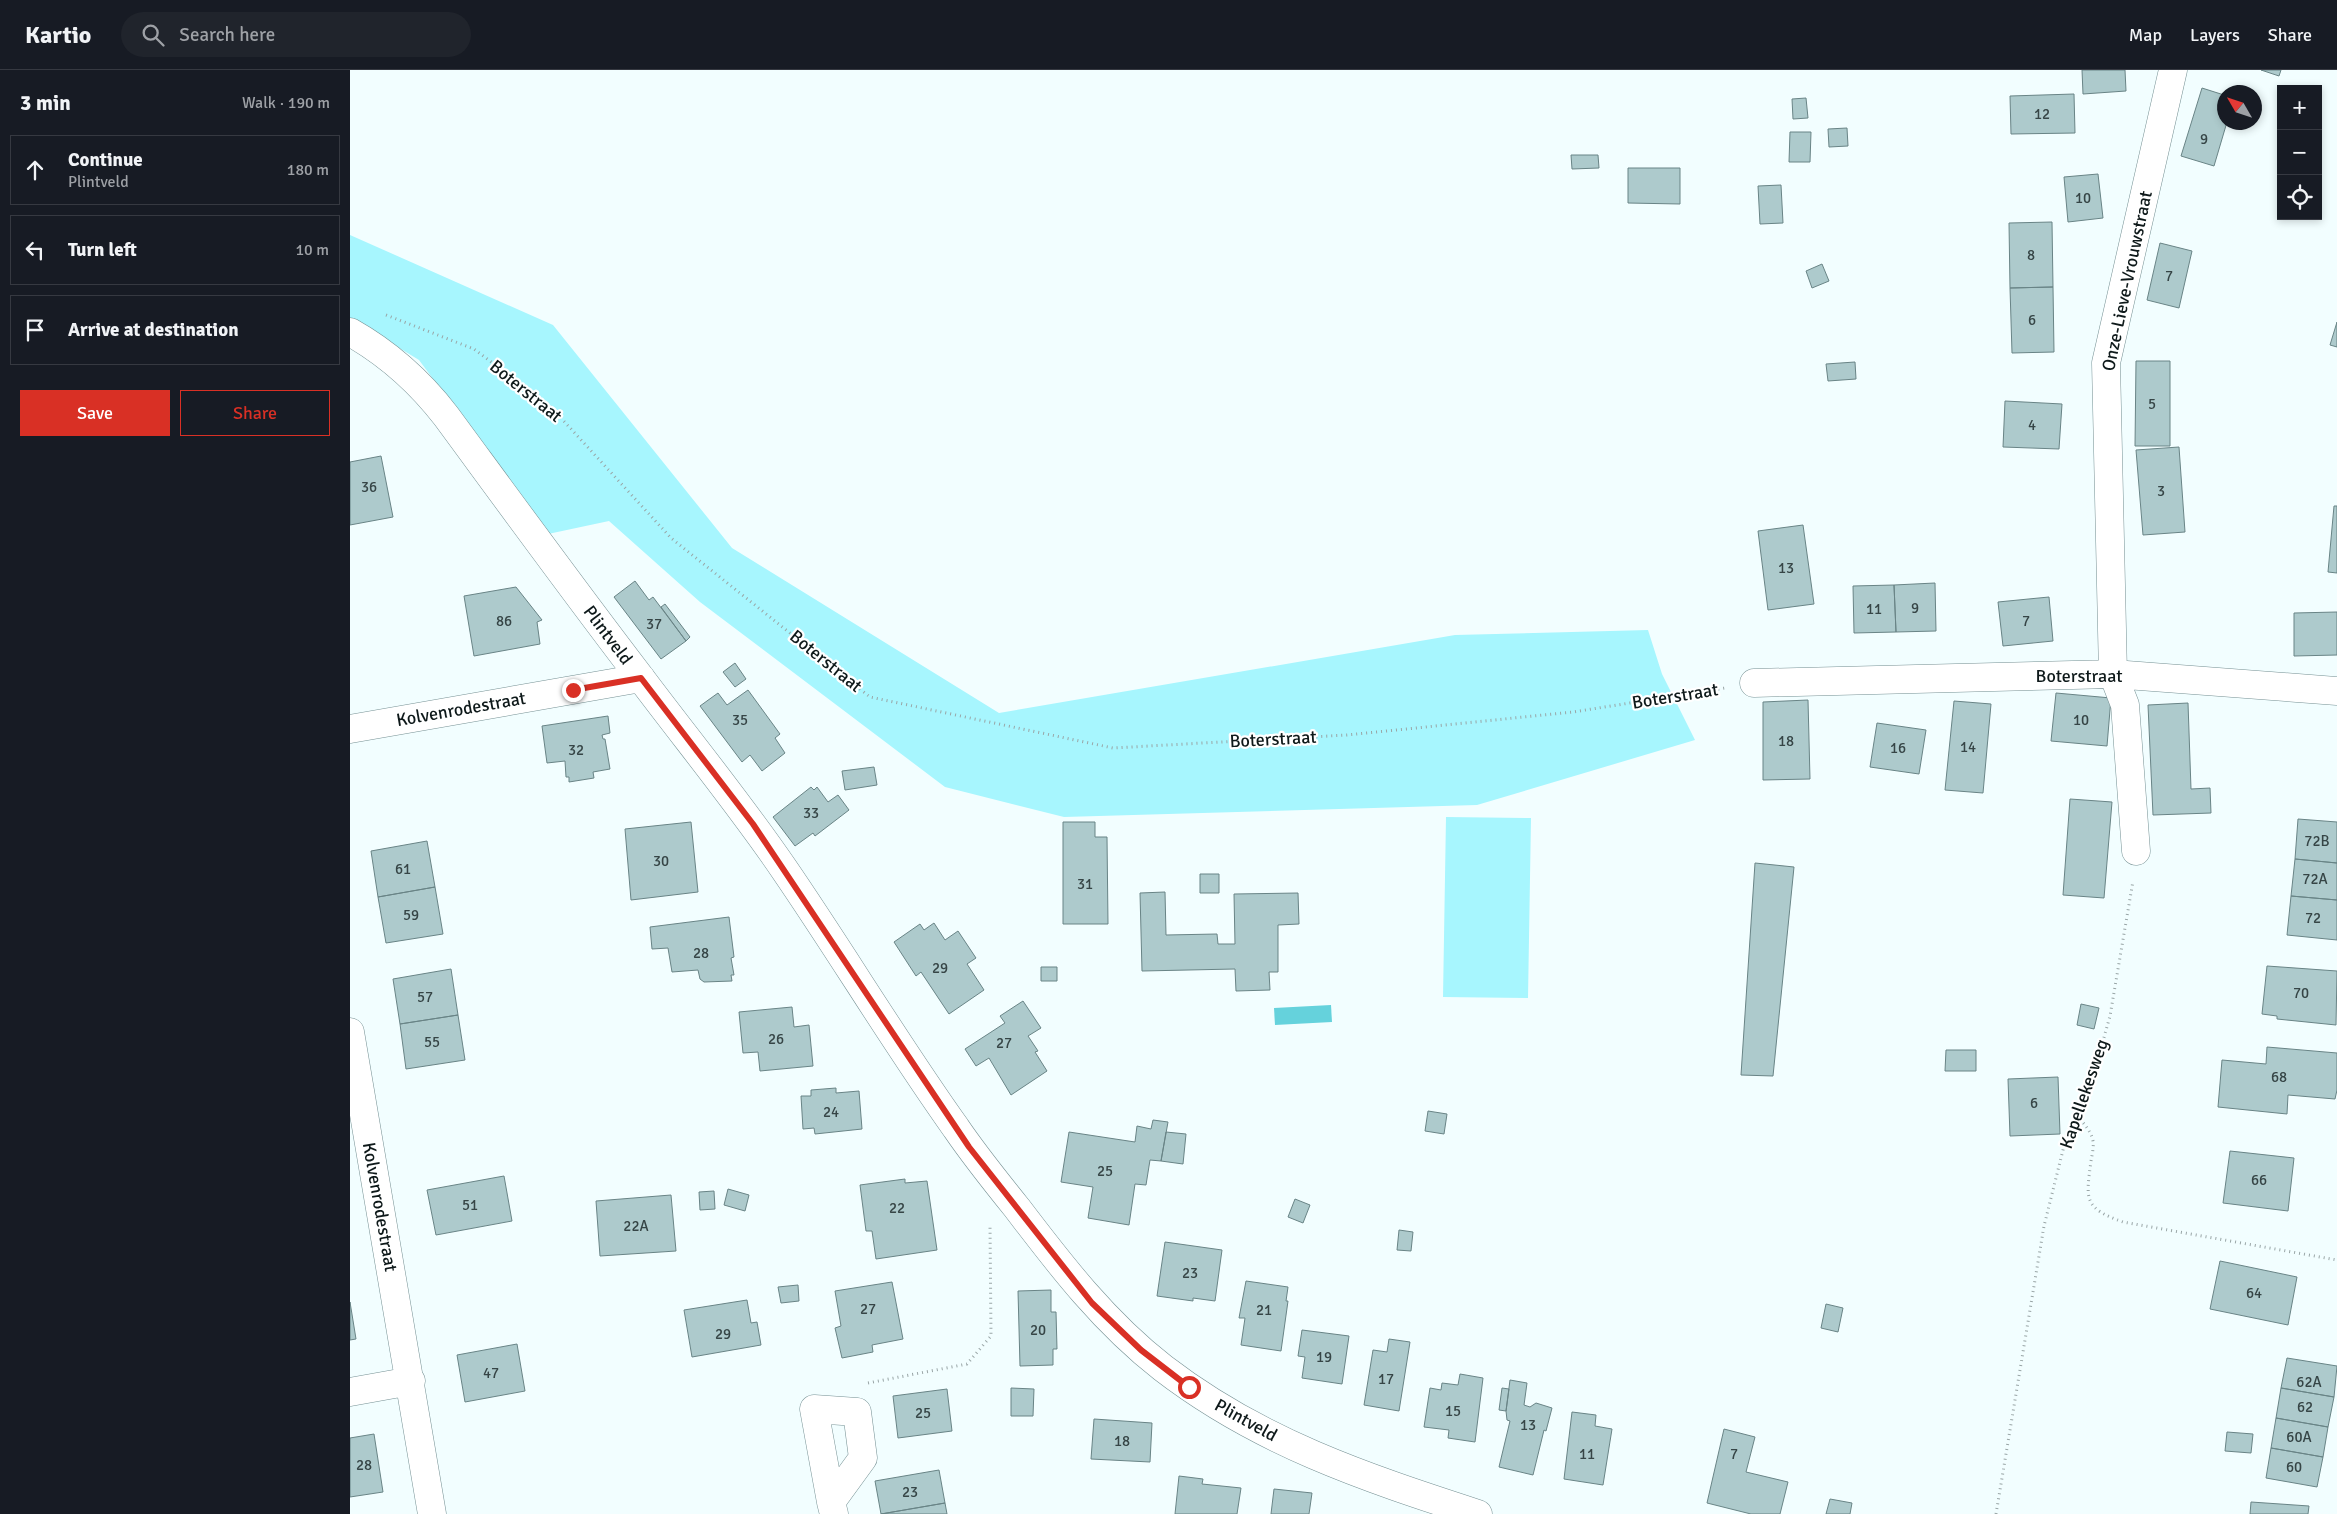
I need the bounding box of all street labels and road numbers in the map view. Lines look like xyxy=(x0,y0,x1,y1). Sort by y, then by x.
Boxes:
street label: Onze-Lieve-Vrouwstraat xyxy=(2097,189,2157,373)
street label: Boterstraat xyxy=(485,355,567,427)
street label: Plintveld xyxy=(579,601,637,669)
street label: Boterstraat xyxy=(785,625,867,697)
street label: Boterstraat xyxy=(2036,665,2122,687)
street label: Boterstraat xyxy=(1630,678,1720,714)
street label: Kolvenrodestraat xyxy=(395,687,527,731)
street label: Boterstraat xyxy=(1229,726,1317,752)
street label: Kapellekesweg xyxy=(2055,1036,2113,1152)
street label: Kolvenrodestraat xyxy=(358,1141,402,1273)
street label: Plintveld xyxy=(1211,1394,1281,1446)

